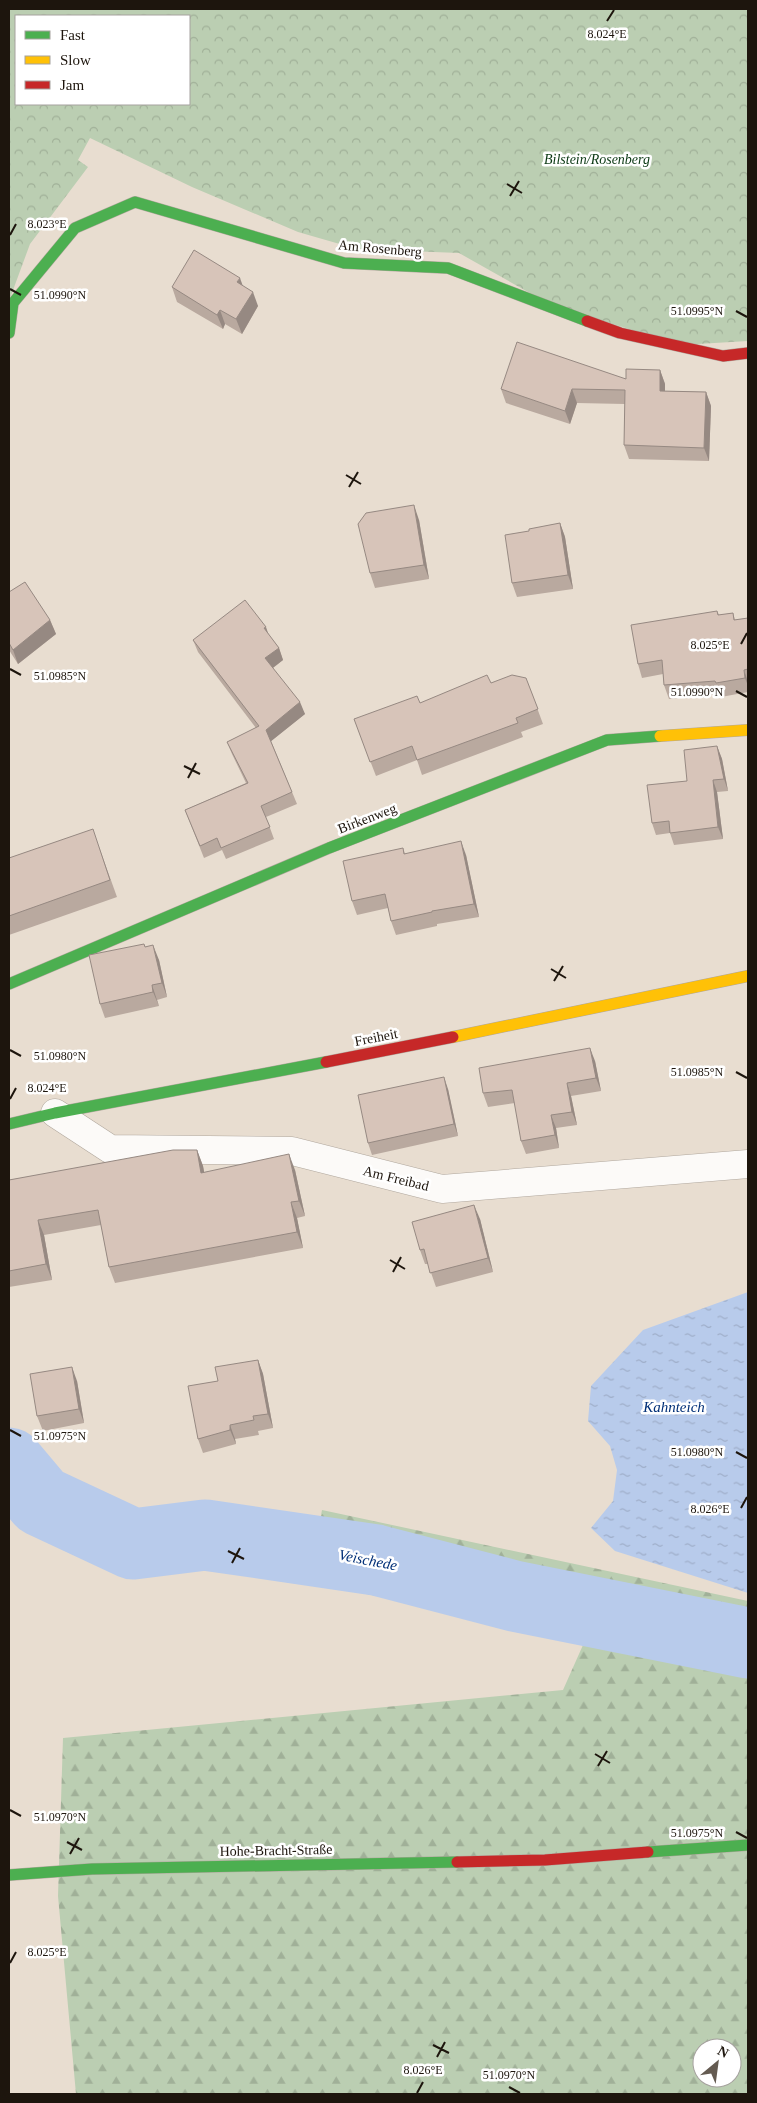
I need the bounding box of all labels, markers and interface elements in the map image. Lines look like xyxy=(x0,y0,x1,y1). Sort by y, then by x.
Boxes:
legend xyxy=(15,15,190,105)
text: Fast xyxy=(60,27,86,43)
text: 8.024°E xyxy=(587,27,627,41)
text: Slow xyxy=(60,52,91,68)
text: Jam xyxy=(60,77,84,93)
park label: Bilstein/Rosenberg xyxy=(544,152,650,167)
text: 8.023°E xyxy=(27,217,67,231)
street label: Am Rosenberg xyxy=(337,237,423,260)
text: 51.0990°N xyxy=(34,288,87,302)
text: 51.0995°N xyxy=(671,304,724,318)
text: 8.025°E xyxy=(690,638,730,652)
text: 51.0985°N xyxy=(34,669,87,683)
text: 51.0990°N xyxy=(671,685,724,699)
street label: Birkenweg xyxy=(336,800,399,836)
street label: Freiheit xyxy=(353,1026,399,1049)
text: 51.0980°N xyxy=(34,1049,87,1063)
text: 51.0985°N xyxy=(671,1065,724,1079)
text: 8.024°E xyxy=(27,1081,67,1095)
street label: Am Freibad xyxy=(361,1163,430,1194)
water label: Kahnteich xyxy=(642,1399,705,1415)
text: 51.0975°N xyxy=(34,1429,87,1443)
text: 51.0980°N xyxy=(671,1445,724,1459)
text: 8.026°E xyxy=(690,1502,730,1516)
water label: Veischede xyxy=(337,1547,399,1574)
text: 51.0970°N xyxy=(34,1810,87,1824)
text: 51.0975°N xyxy=(671,1826,724,1840)
street label: Hohe-Bracht-Straße xyxy=(220,1842,332,1859)
text: 8.025°E xyxy=(27,1945,67,1959)
north arrow xyxy=(692,2038,742,2088)
text: N xyxy=(715,2043,731,2061)
text: 8.026°E xyxy=(403,2063,443,2077)
text: 51.0970°N xyxy=(483,2068,536,2082)

